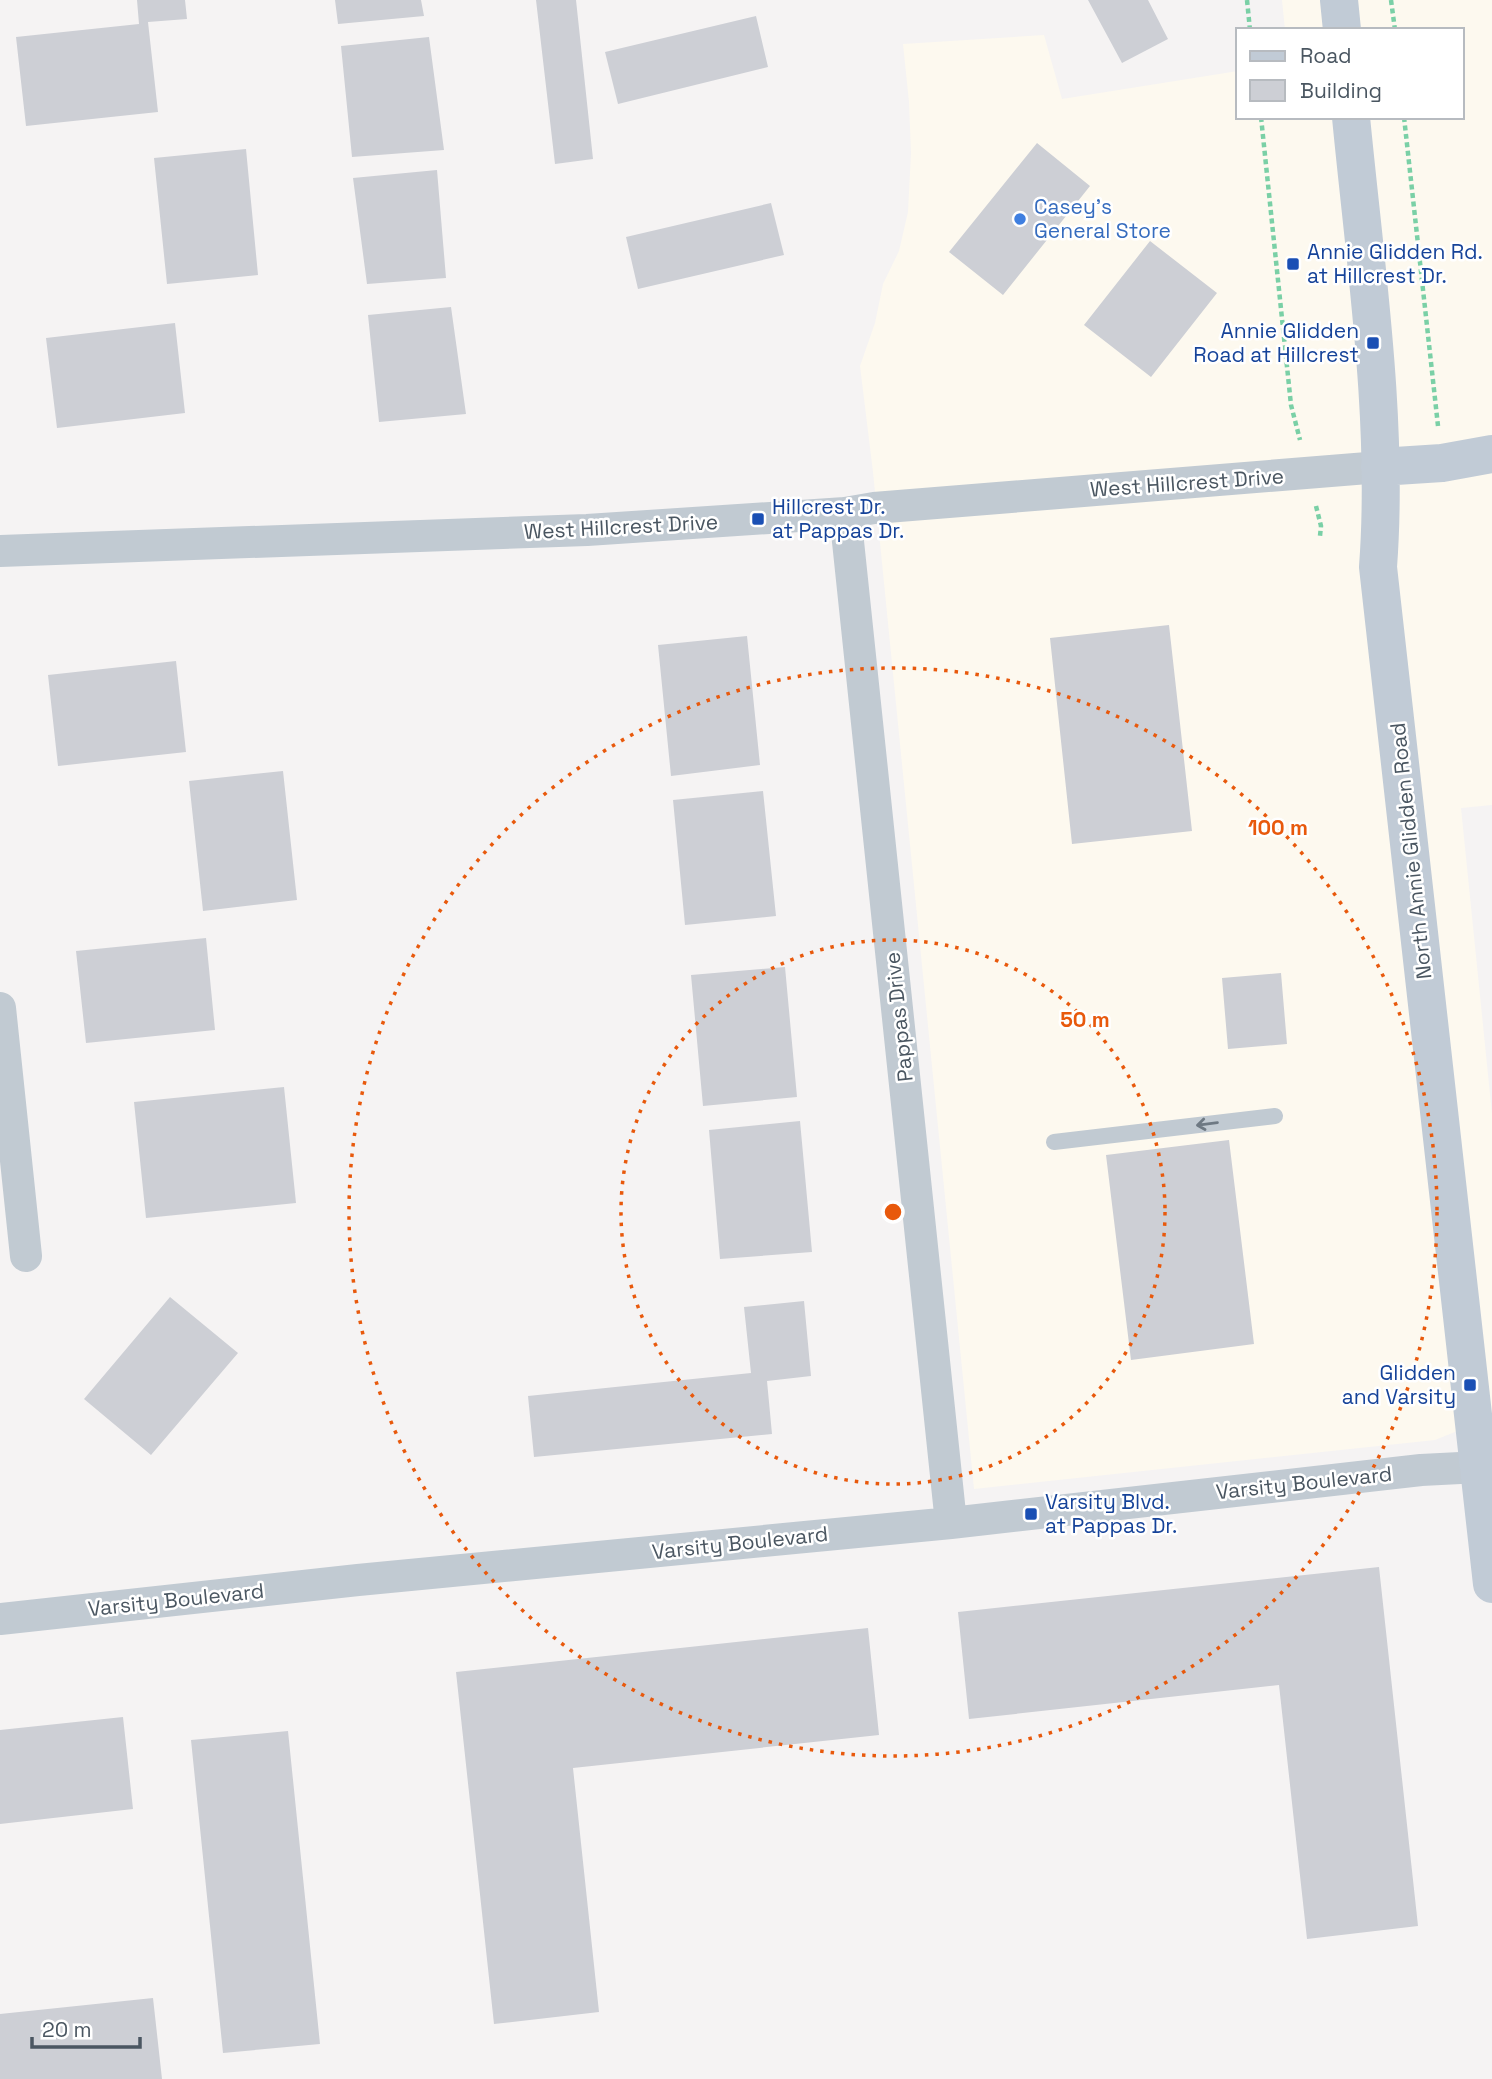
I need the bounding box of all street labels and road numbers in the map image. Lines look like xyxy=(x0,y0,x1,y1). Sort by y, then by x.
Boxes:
street label: West Hillcrest Drive xyxy=(1089,462,1285,503)
street label: West Hillcrest Drive xyxy=(523,508,719,545)
street label: North Annie Glidden Road xyxy=(1384,721,1437,981)
street label: Pappas Drive xyxy=(878,951,919,1083)
street label: Varsity Boulevard xyxy=(1214,1460,1393,1505)
street label: Varsity Boulevard xyxy=(650,1520,829,1565)
street label: Varsity Boulevard xyxy=(86,1577,265,1622)

